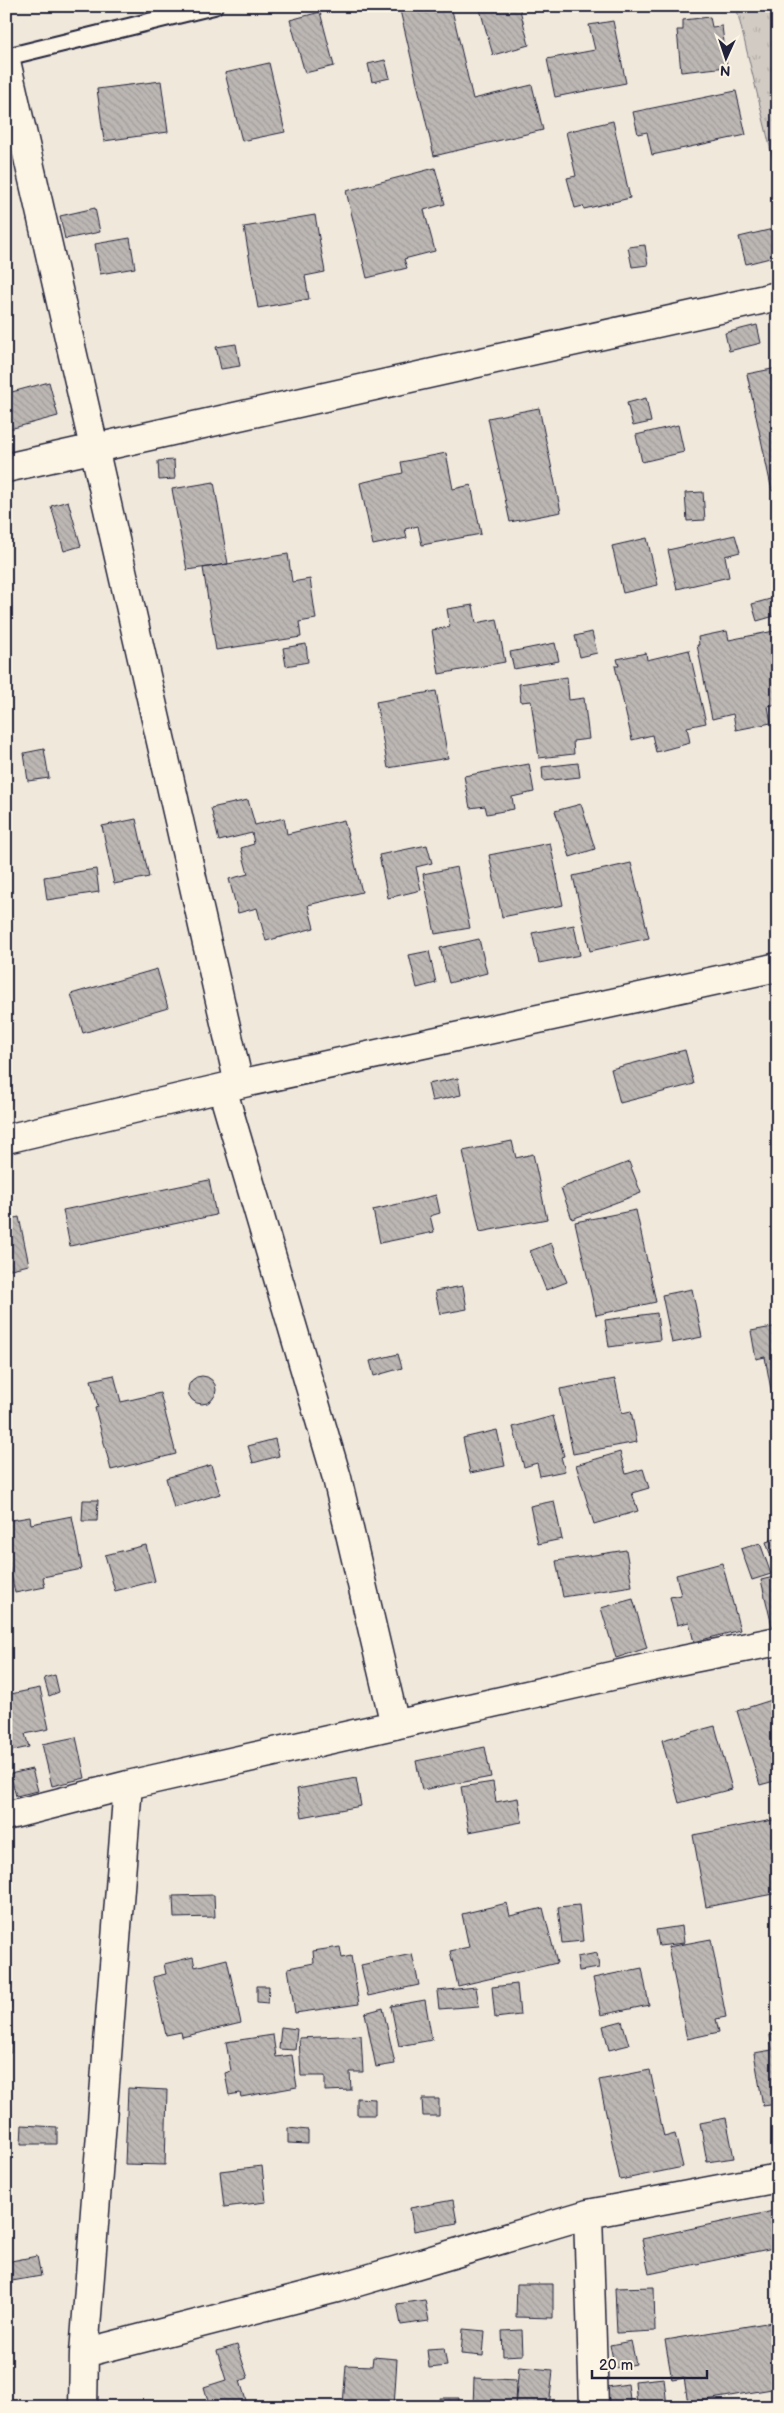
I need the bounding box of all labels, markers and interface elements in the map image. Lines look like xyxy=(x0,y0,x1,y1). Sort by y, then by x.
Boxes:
north arrow xyxy=(702,32,752,82)
text: N xyxy=(720,62,731,79)
scale bar xyxy=(592,2348,706,2380)
text: 20 m xyxy=(599,2356,633,2375)

